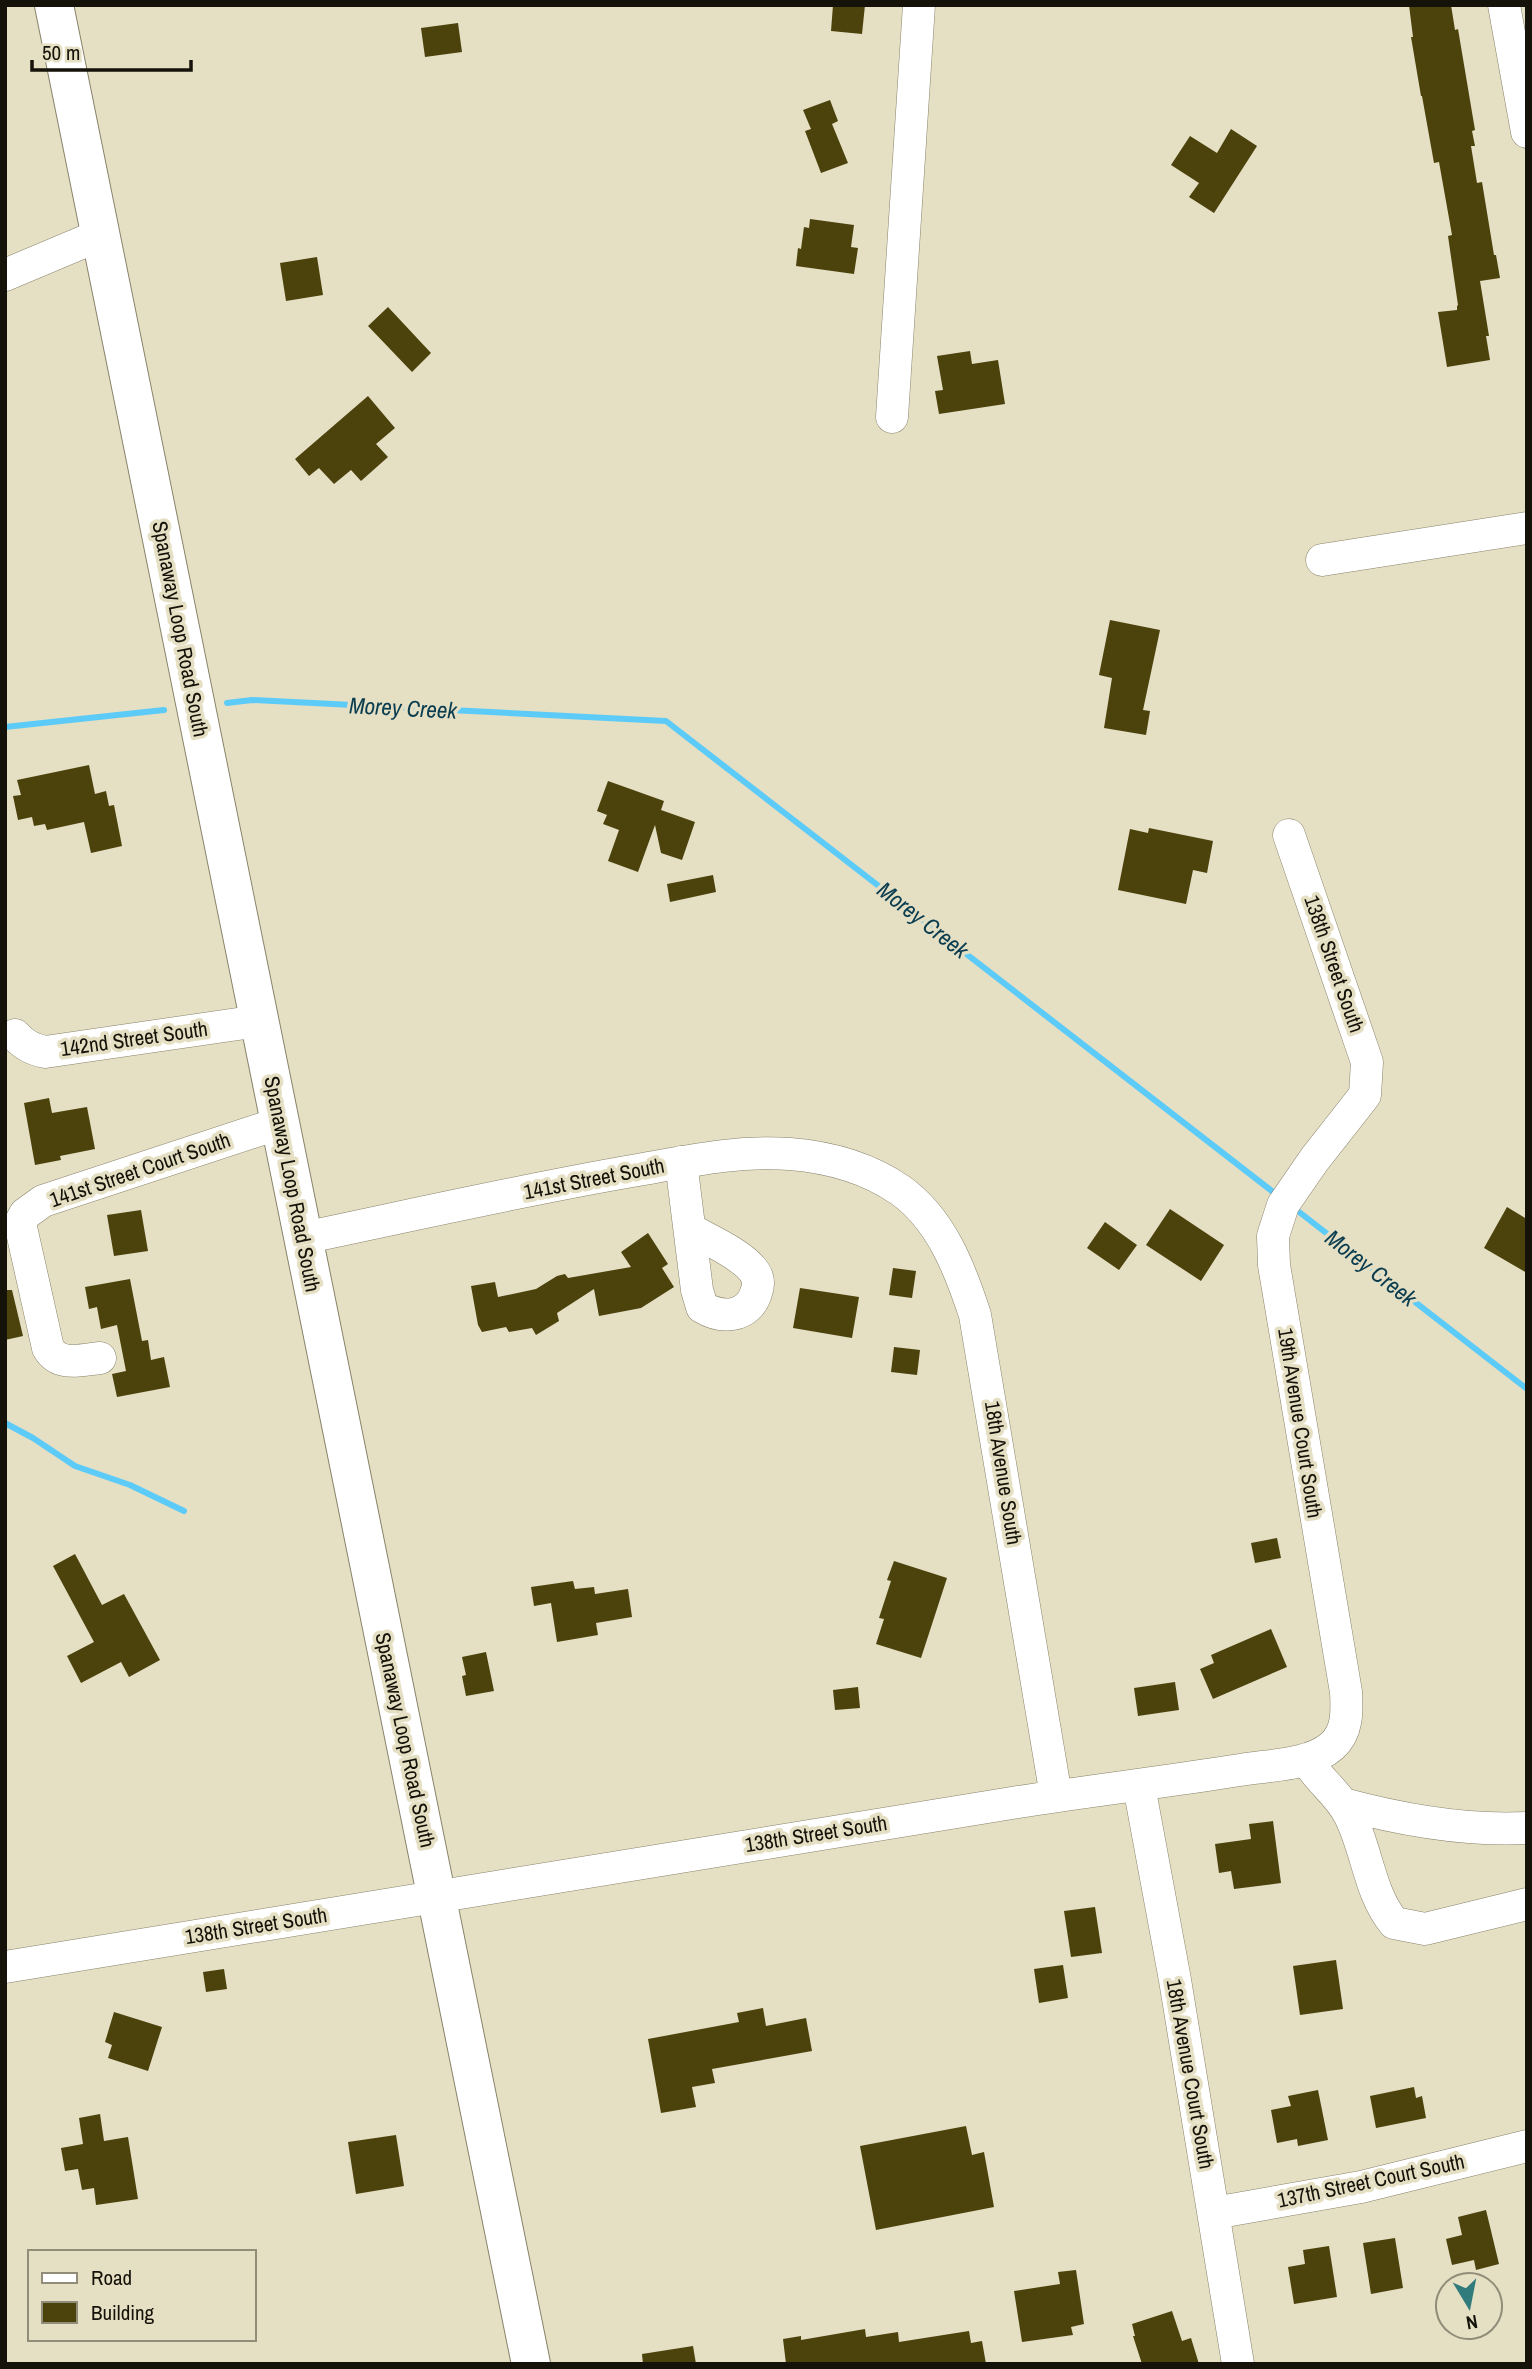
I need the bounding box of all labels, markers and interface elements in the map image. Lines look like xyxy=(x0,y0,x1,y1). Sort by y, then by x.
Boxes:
scale bar xyxy=(32,28,191,72)
text: 50 m xyxy=(42,38,80,67)
street label: Spanaway Loop Road South xyxy=(145,519,216,739)
water label: Morey Creek xyxy=(348,689,459,726)
water label: Morey Creek xyxy=(871,874,977,966)
street label: 138th Street South xyxy=(1297,891,1372,1036)
street label: 142nd Street South xyxy=(58,1014,209,1063)
street label: Spanaway Loop Road South xyxy=(257,1074,328,1294)
street label: 141st Street Court South xyxy=(46,1125,234,1214)
street label: 141st Street South xyxy=(521,1151,667,1206)
water label: Morey Creek xyxy=(1319,1222,1425,1314)
street label: 19th Avenue Court South xyxy=(1271,1326,1330,1520)
street label: 18th Avenue South xyxy=(978,1399,1029,1547)
street label: Spanaway Loop Road South xyxy=(369,1630,442,1850)
street label: 138th Street South xyxy=(743,1808,889,1859)
street label: 138th Street South xyxy=(183,1900,329,1951)
street label: 18th Avenue Court South xyxy=(1160,1977,1221,2171)
street label: 137th Street Court South xyxy=(1275,2147,1467,2214)
legend xyxy=(28,2250,256,2341)
text: Road xyxy=(91,2263,132,2292)
north arrow xyxy=(1434,2271,1504,2341)
text: Building xyxy=(91,2298,155,2327)
text: N xyxy=(1464,2309,1480,2337)

